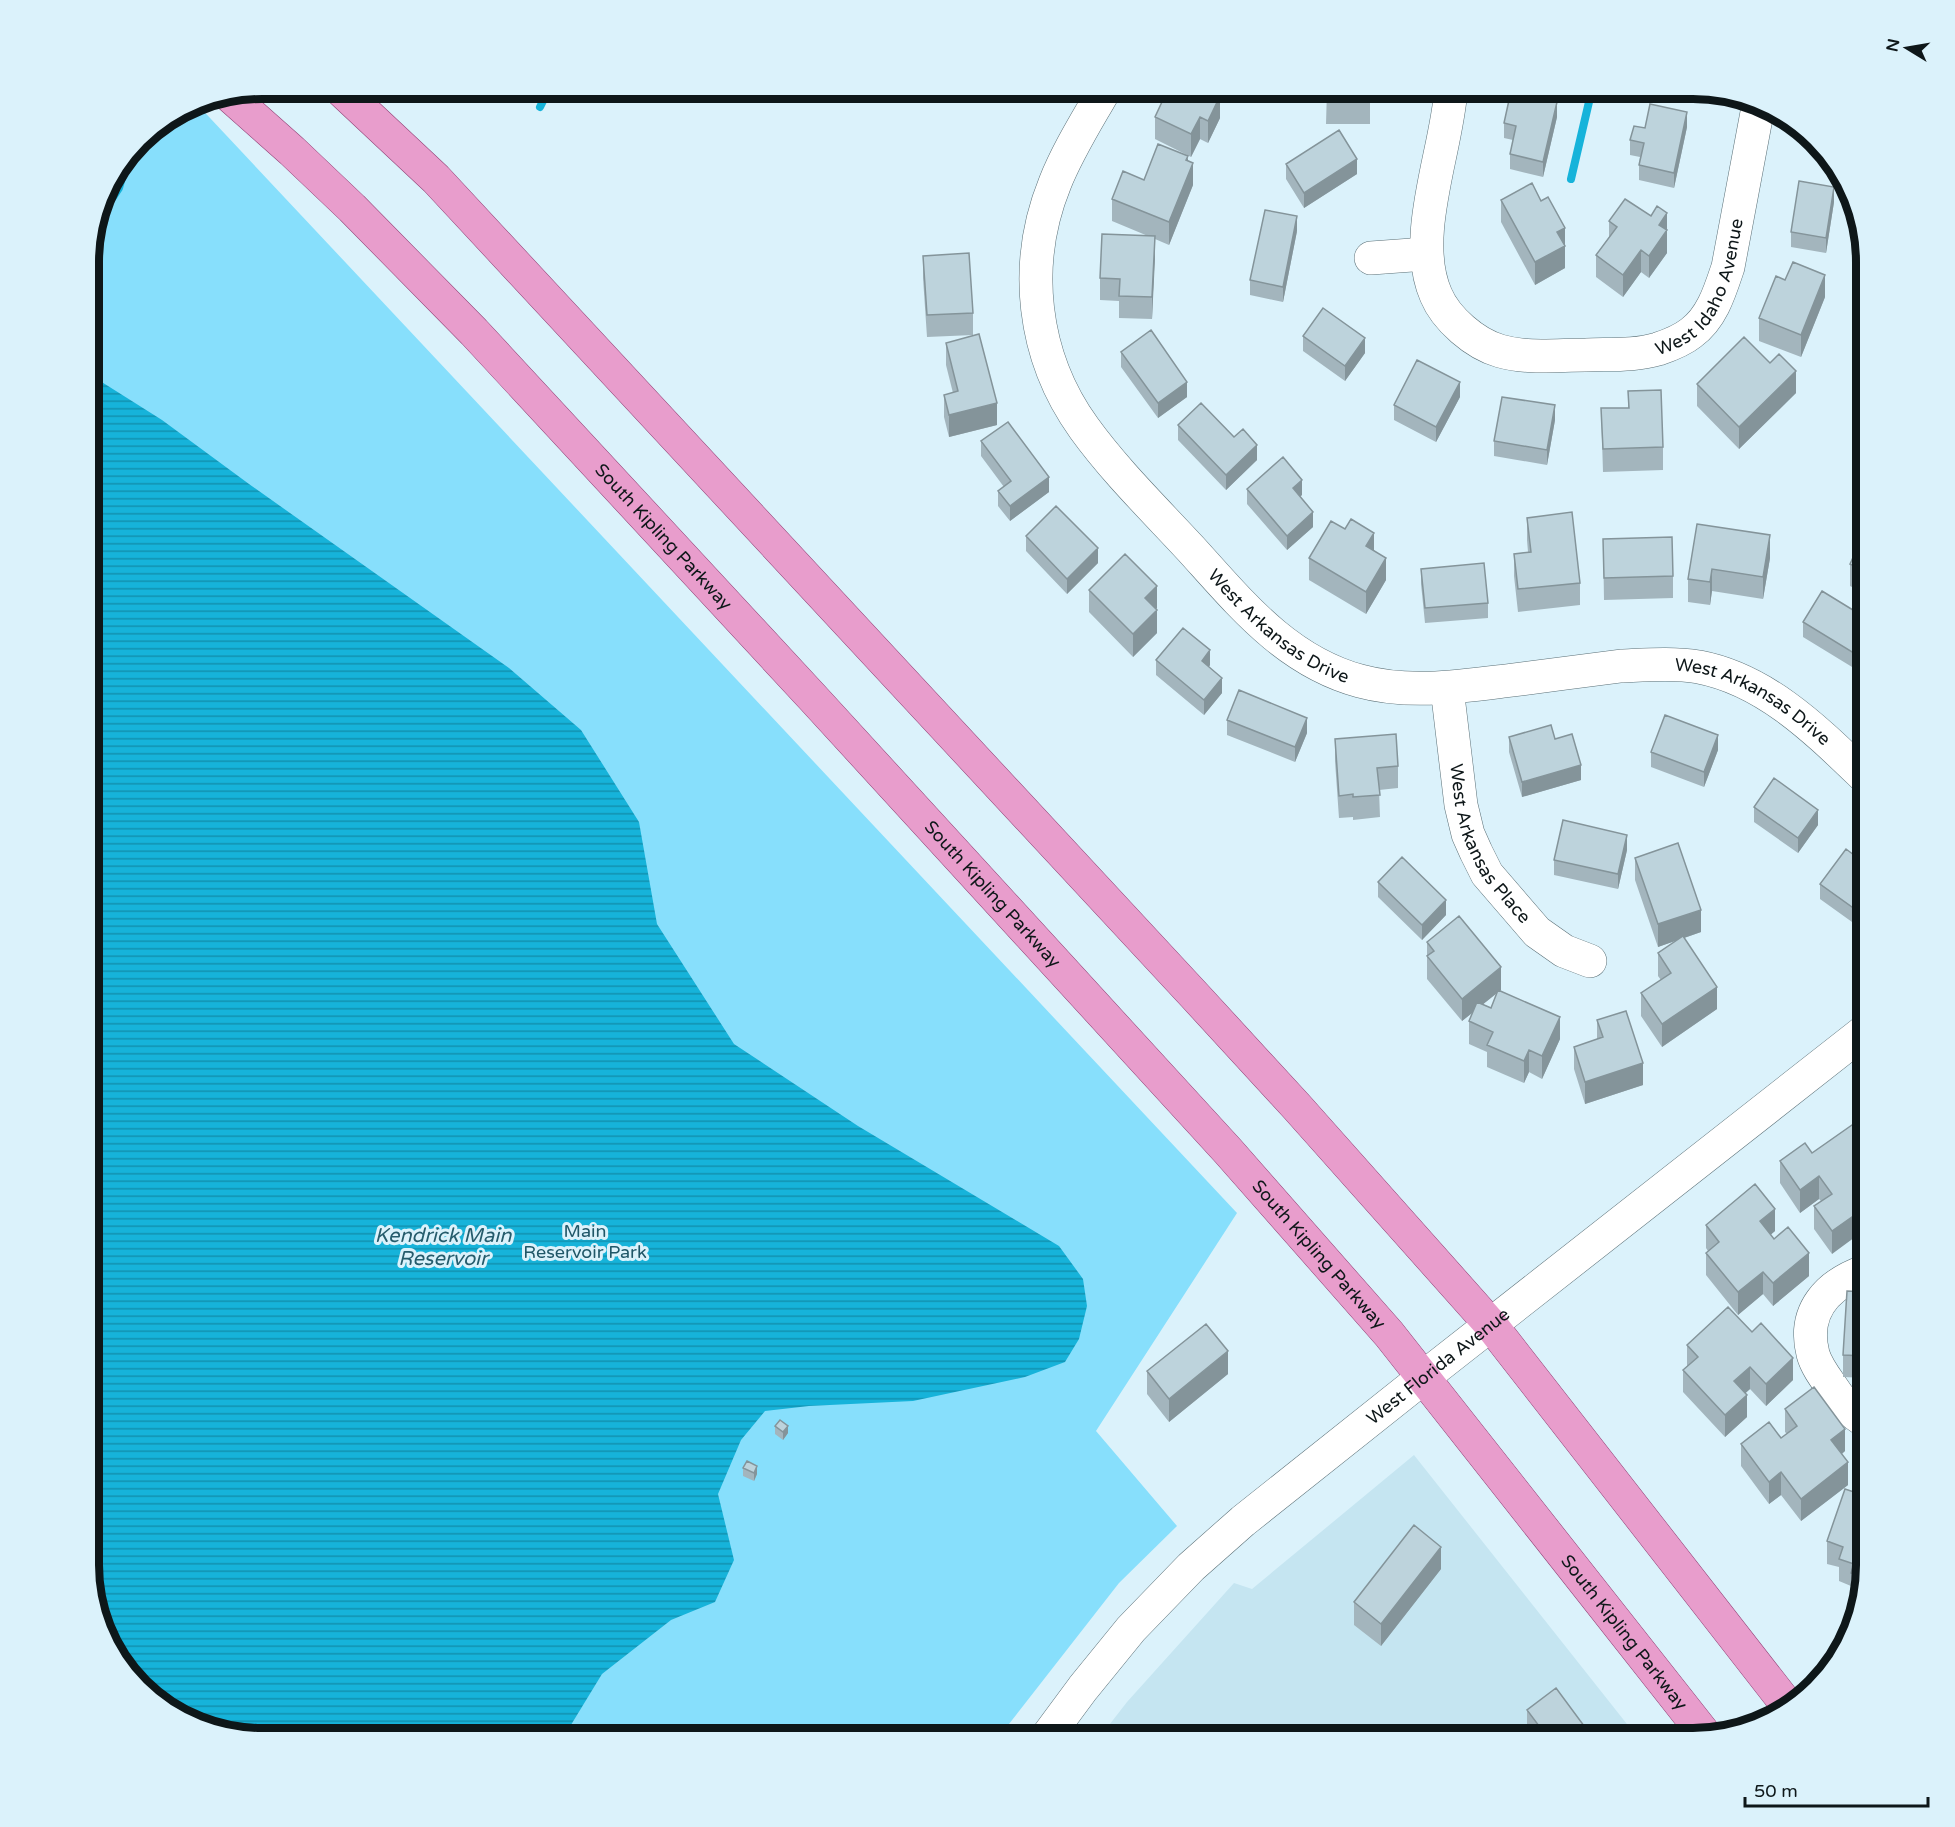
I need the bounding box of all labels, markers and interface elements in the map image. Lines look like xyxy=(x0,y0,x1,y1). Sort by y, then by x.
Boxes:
north arrow xyxy=(1877,18,1937,78)
text: N xyxy=(1882,37,1904,54)
street label: West Idaho Avenue xyxy=(1652,217,1748,360)
street label: South Kipling Parkway xyxy=(590,459,737,615)
street label: West Arkansas Drive xyxy=(1203,564,1352,688)
street label: West Arkansas Drive xyxy=(1674,654,1835,750)
street label: West Arkansas Place xyxy=(1445,763,1536,928)
street label: South Kipling Parkway xyxy=(920,816,1066,973)
street label: South Kipling Parkway xyxy=(1247,1175,1391,1334)
park label: Main Reservoir Park xyxy=(523,1220,647,1263)
water label: Kendrick Main Reservoir xyxy=(375,1224,512,1271)
street label: West Florida Avenue xyxy=(1362,1303,1514,1429)
street label: South Kipling Parkway xyxy=(1556,1550,1693,1715)
scale bar xyxy=(1745,1770,1928,1808)
text: 50 m xyxy=(1754,1780,1798,1802)

